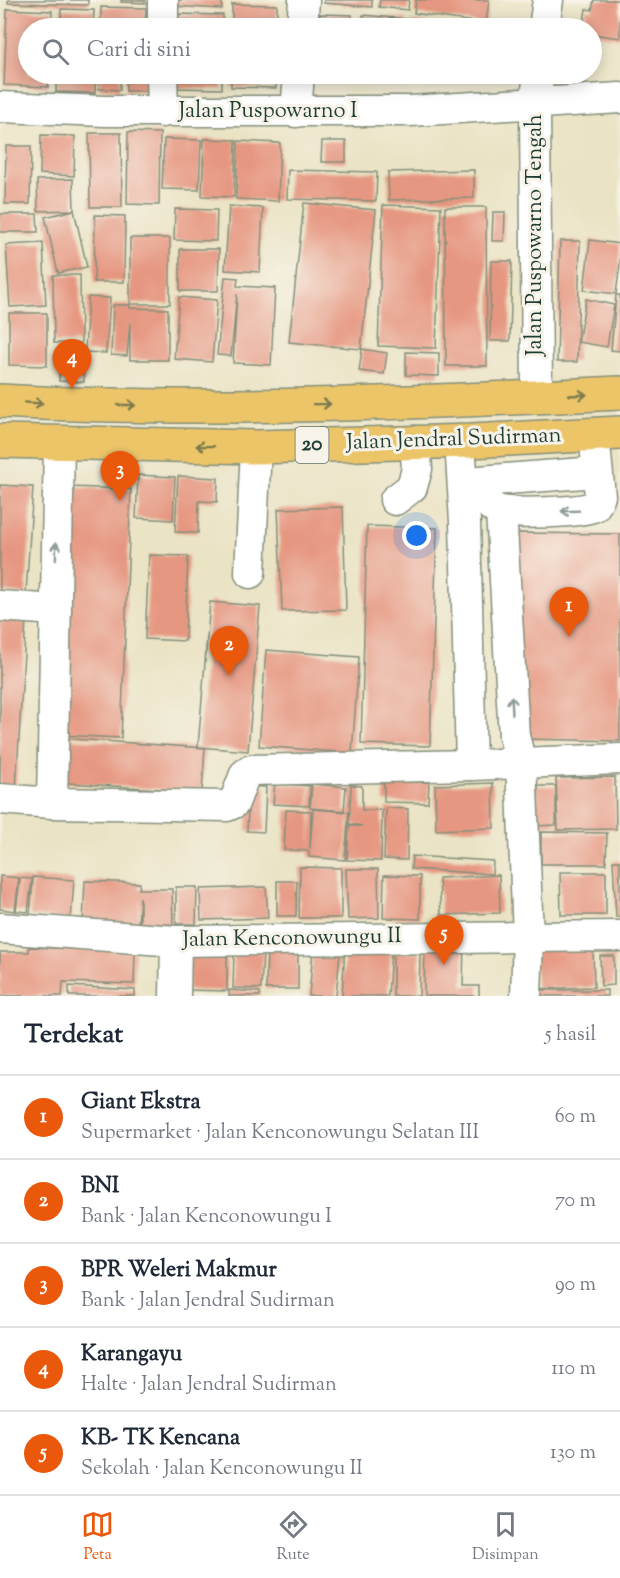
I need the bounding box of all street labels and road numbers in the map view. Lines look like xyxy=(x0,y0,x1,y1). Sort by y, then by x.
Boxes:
street label: Jalan Puspowarno I xyxy=(178,96,357,128)
street label: Jalan Puspowarno Tengah xyxy=(520,114,552,357)
street label: Jalan Jendral Sudirman xyxy=(345,420,562,460)
road number: 20 xyxy=(296,427,328,463)
street label: Jalan Kenconowungu II xyxy=(181,921,402,957)

